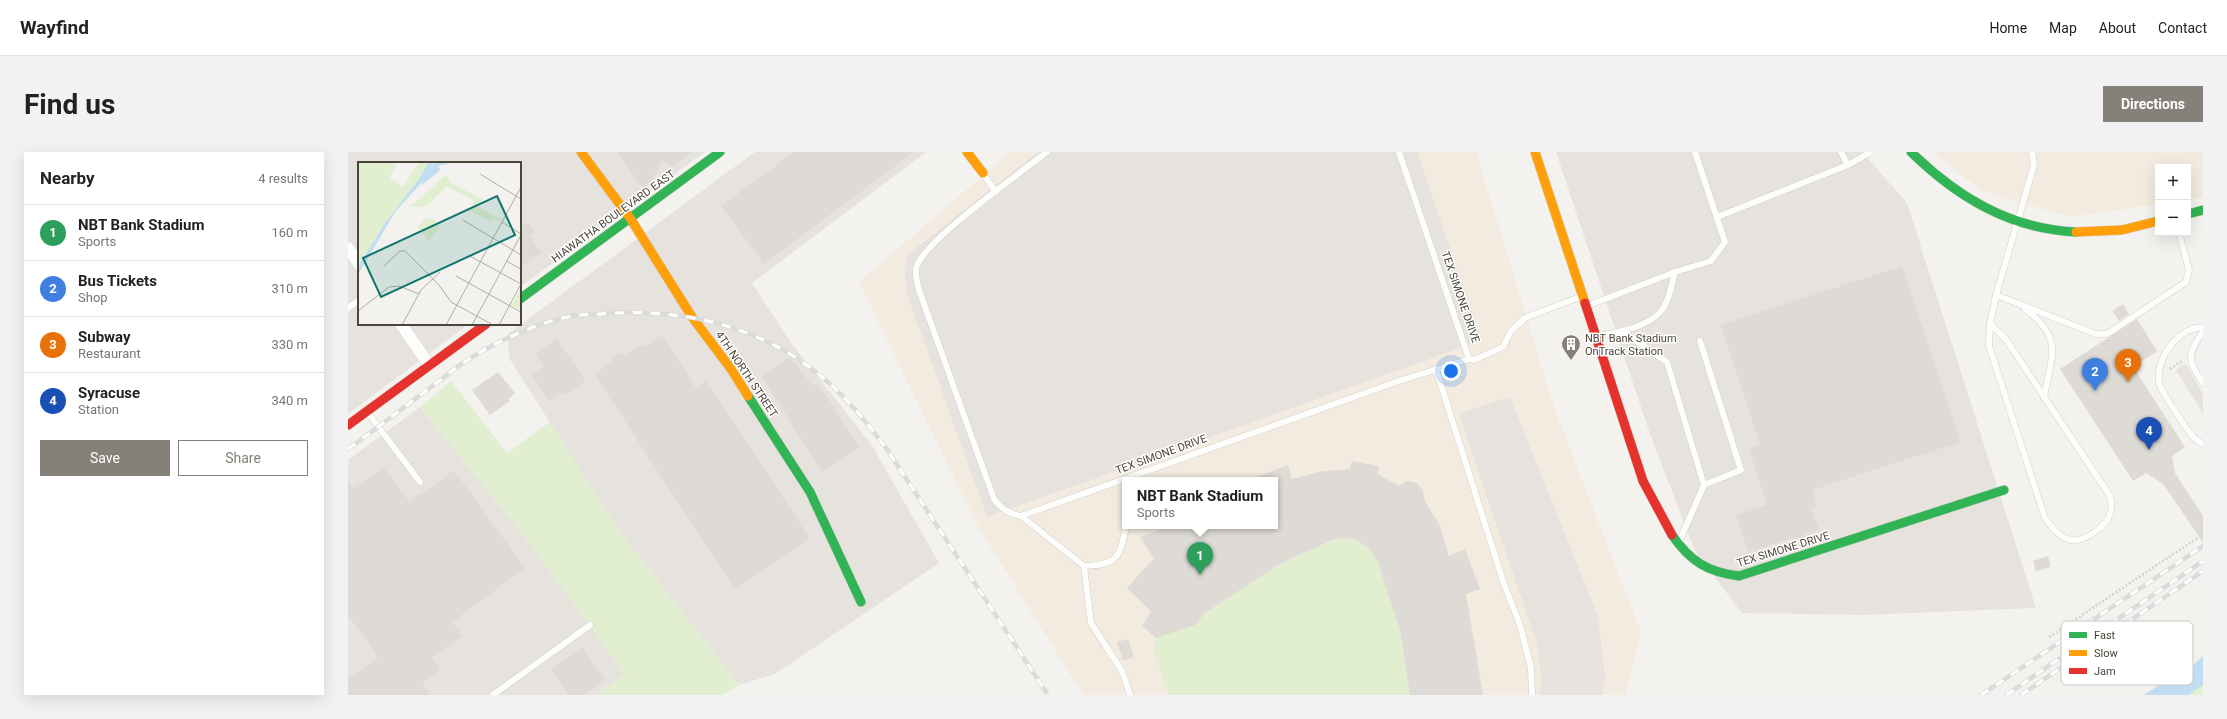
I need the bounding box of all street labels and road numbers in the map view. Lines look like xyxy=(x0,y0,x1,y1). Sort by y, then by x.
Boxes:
street label: HIAWATHA BOULEVARD EAST xyxy=(549,167,678,265)
street label: TEX SIMONE DRIVE xyxy=(1439,250,1482,345)
street label: 4TH NORTH STREET xyxy=(713,329,781,420)
street label: TEX SIMONE DRIVE xyxy=(1114,432,1209,477)
street label: TEX SIMONE DRIVE xyxy=(1735,529,1831,570)

